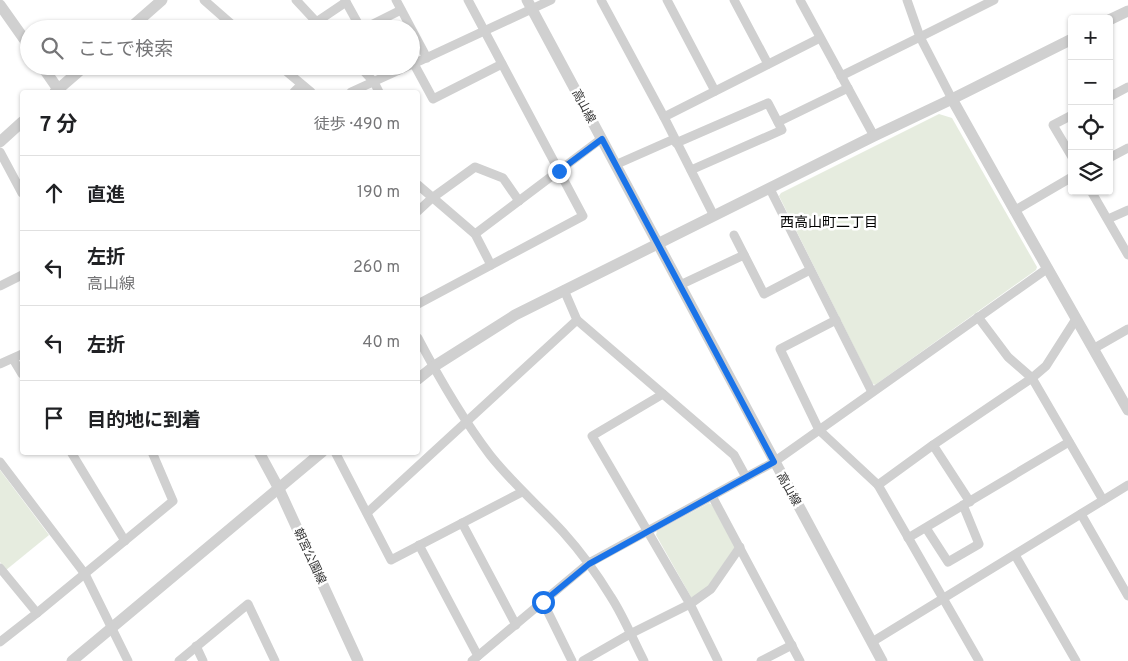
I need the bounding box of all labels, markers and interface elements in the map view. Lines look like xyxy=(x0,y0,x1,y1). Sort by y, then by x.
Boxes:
map controls xyxy=(1068,15,1113,195)
button: + xyxy=(1068,15,1113,60)
search box xyxy=(20,20,420,75)
icon: search xyxy=(38,34,66,62)
text: ここで検索 xyxy=(78,38,173,62)
button: − xyxy=(1068,60,1113,105)
street label: 高山線 xyxy=(568,87,599,126)
button: locate xyxy=(1068,105,1113,150)
text: 7 分 xyxy=(40,112,78,139)
text: 徒歩 · 490 m xyxy=(314,115,400,135)
button: layers xyxy=(1068,150,1113,195)
route end xyxy=(548,160,571,183)
icon: ahead xyxy=(40,179,68,207)
text: 190 m xyxy=(357,183,400,203)
text: 直進 xyxy=(87,184,125,208)
district label: 西高山町二丁目 xyxy=(780,215,878,232)
text: 左折 xyxy=(87,246,125,270)
icon: left xyxy=(40,254,68,282)
text: 260 m xyxy=(353,258,400,278)
text: 高山線 xyxy=(87,275,135,295)
icon: left xyxy=(40,329,68,357)
text: 40 m xyxy=(362,333,400,353)
text: 左折 xyxy=(87,334,125,358)
icon: arrive xyxy=(40,404,68,432)
text: 目的地に到着 xyxy=(87,409,201,433)
street label: 高山線 xyxy=(772,470,804,509)
street label: 朝宮公園線 xyxy=(289,526,329,587)
route start xyxy=(532,591,555,614)

